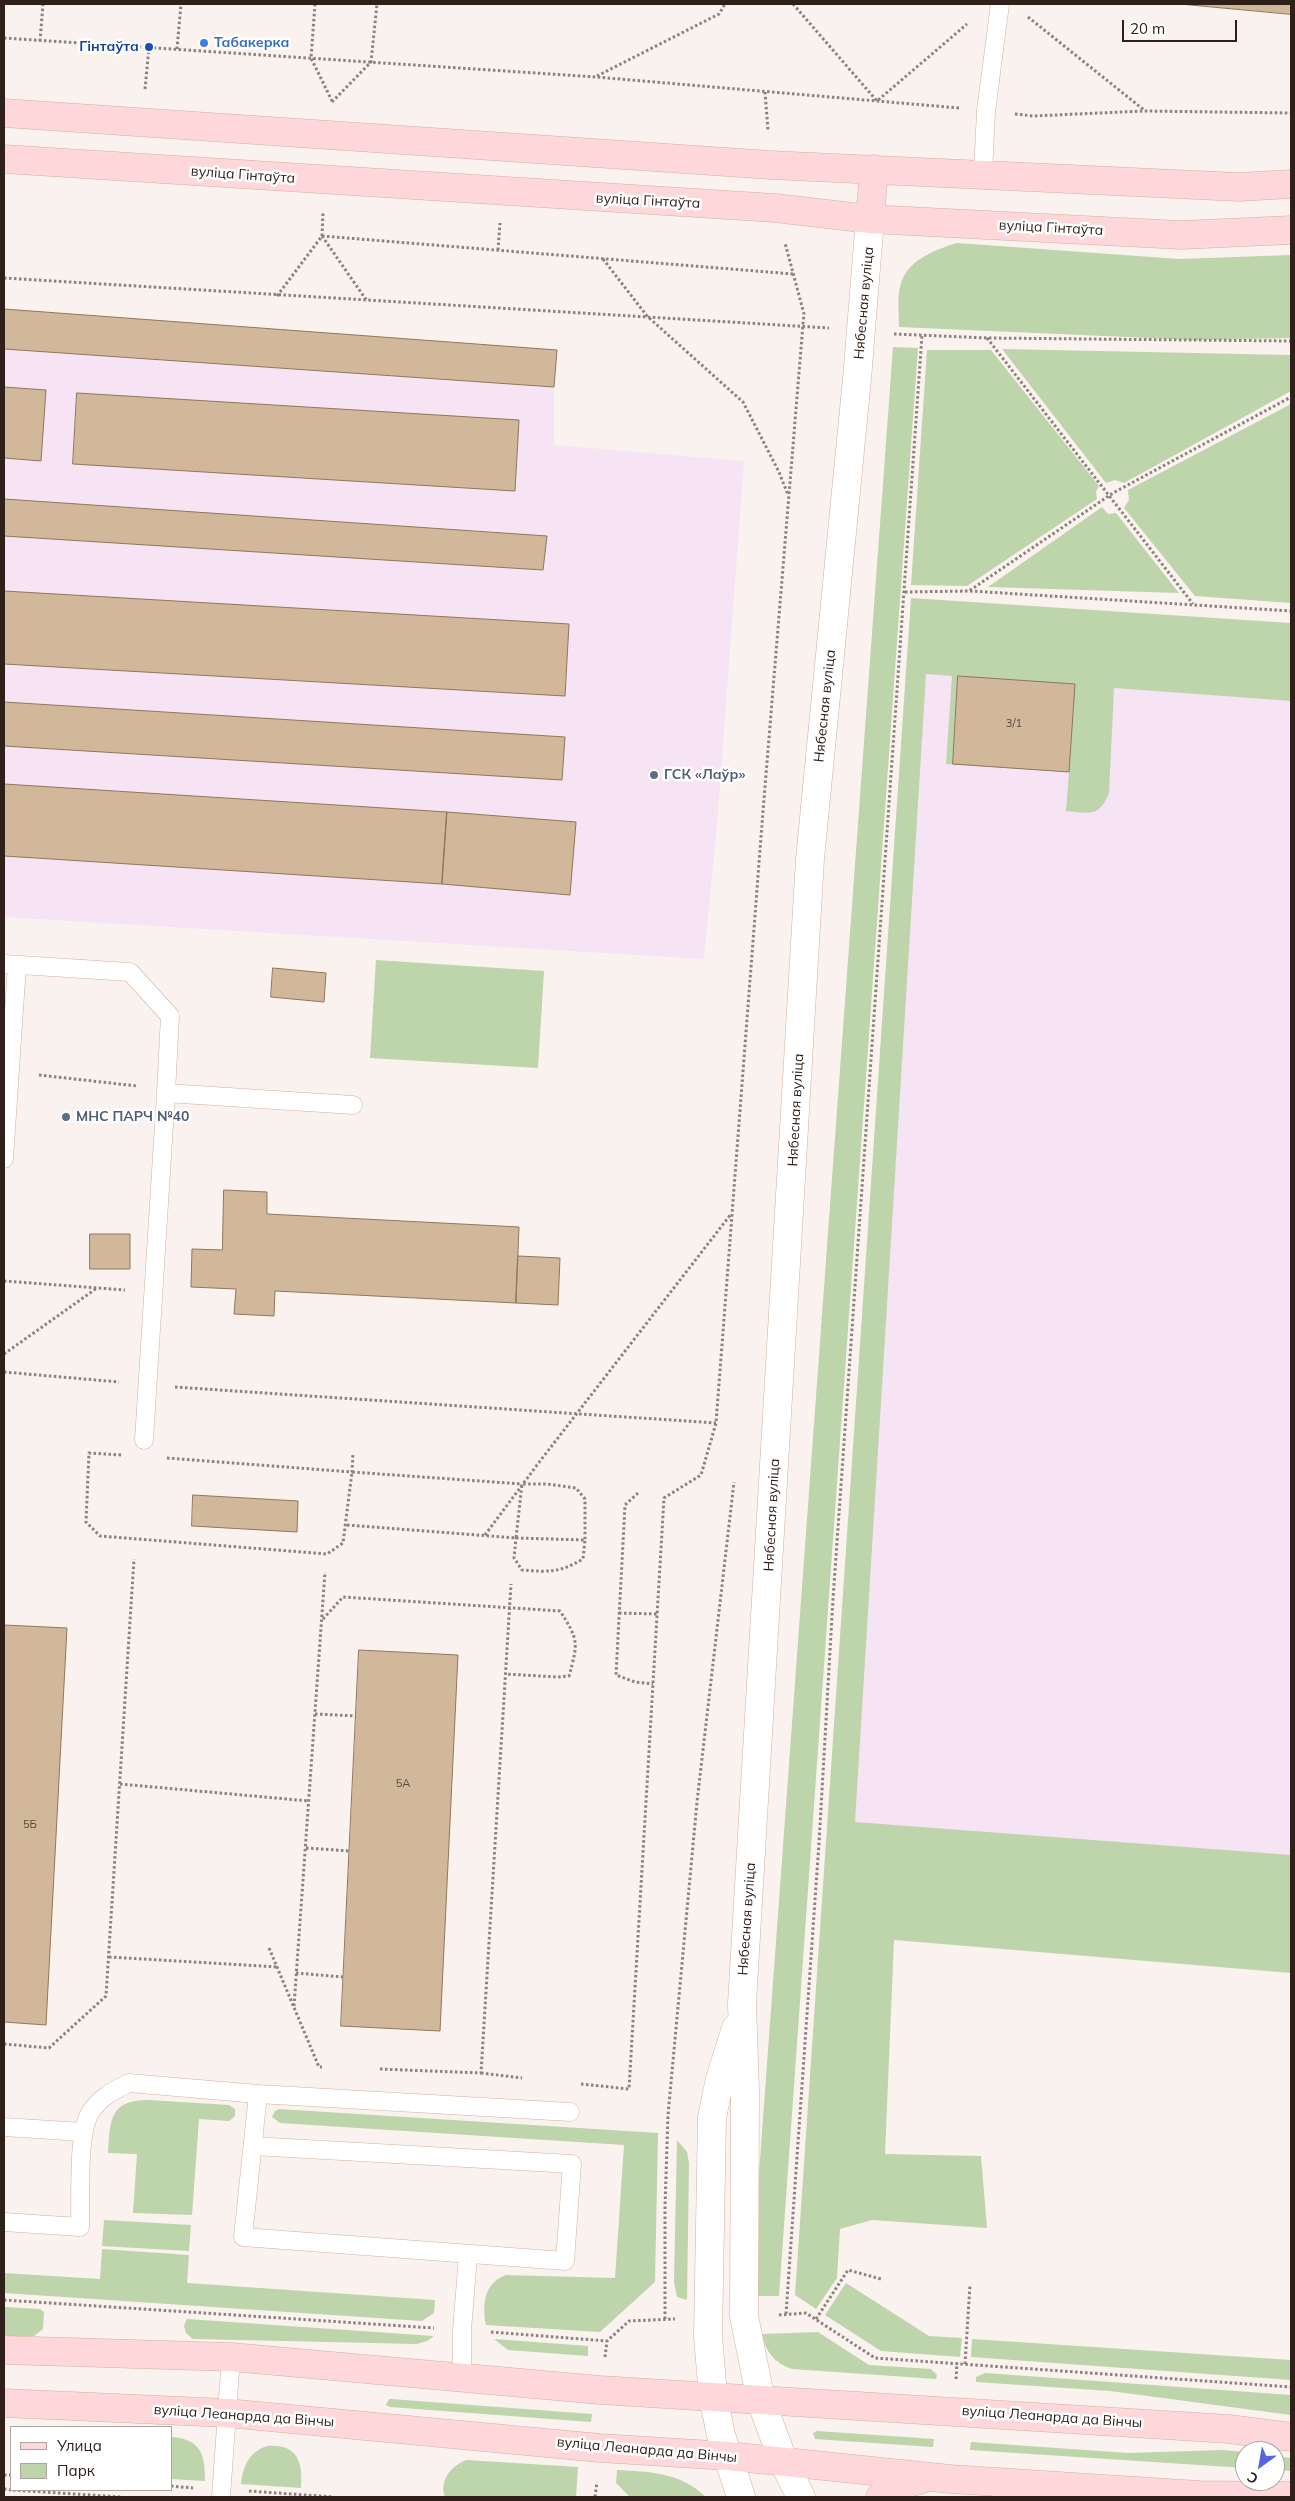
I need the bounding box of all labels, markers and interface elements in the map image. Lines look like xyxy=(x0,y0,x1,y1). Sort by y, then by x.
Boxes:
scale bar xyxy=(1125,10,1240,42)
text: 20 m xyxy=(1130,19,1165,38)
place label: Табакерка xyxy=(214,35,289,51)
marker: Табакерка xyxy=(198,37,210,49)
place label: Гінтаўта xyxy=(79,39,139,55)
marker: Гінтаўта xyxy=(143,41,155,53)
street label: вуліца Гінтаўта xyxy=(190,163,296,187)
street label: вуліца Гінтаўта xyxy=(595,190,701,212)
street label: вуліца Гінтаўта xyxy=(998,217,1104,239)
street label: Нябесная вуліца xyxy=(851,246,877,360)
street label: Нябесная вуліца xyxy=(811,649,839,763)
house number: 3/1 xyxy=(1006,717,1022,731)
place label: ГСК «Лаўр» xyxy=(664,767,745,783)
marker: ГСК «Лаўр» xyxy=(648,769,660,781)
street label: Нябесная вуліца xyxy=(785,1053,807,1167)
place label: МНС ПАРЧ №40 xyxy=(76,1109,189,1125)
marker: МНС ПАРЧ №40 xyxy=(60,1111,72,1123)
street label: Нябесная вуліца xyxy=(761,1458,783,1572)
house number: 5А xyxy=(396,1777,410,1791)
house number: 5Б xyxy=(23,1818,37,1832)
street label: Нябесная вуліца xyxy=(735,1862,759,1976)
street label: вуліца Леанарда да Вінчы xyxy=(153,2401,335,2431)
street label: вуліца Леанарда да Вінчы xyxy=(961,2402,1143,2432)
legend xyxy=(10,2426,172,2491)
street label: вуліца Леанарда да Вінчы xyxy=(556,2434,738,2466)
text: Улица xyxy=(57,2436,102,2455)
north arrow xyxy=(1235,2441,1285,2491)
text: Парк xyxy=(57,2461,95,2480)
text: С xyxy=(1244,2468,1261,2488)

